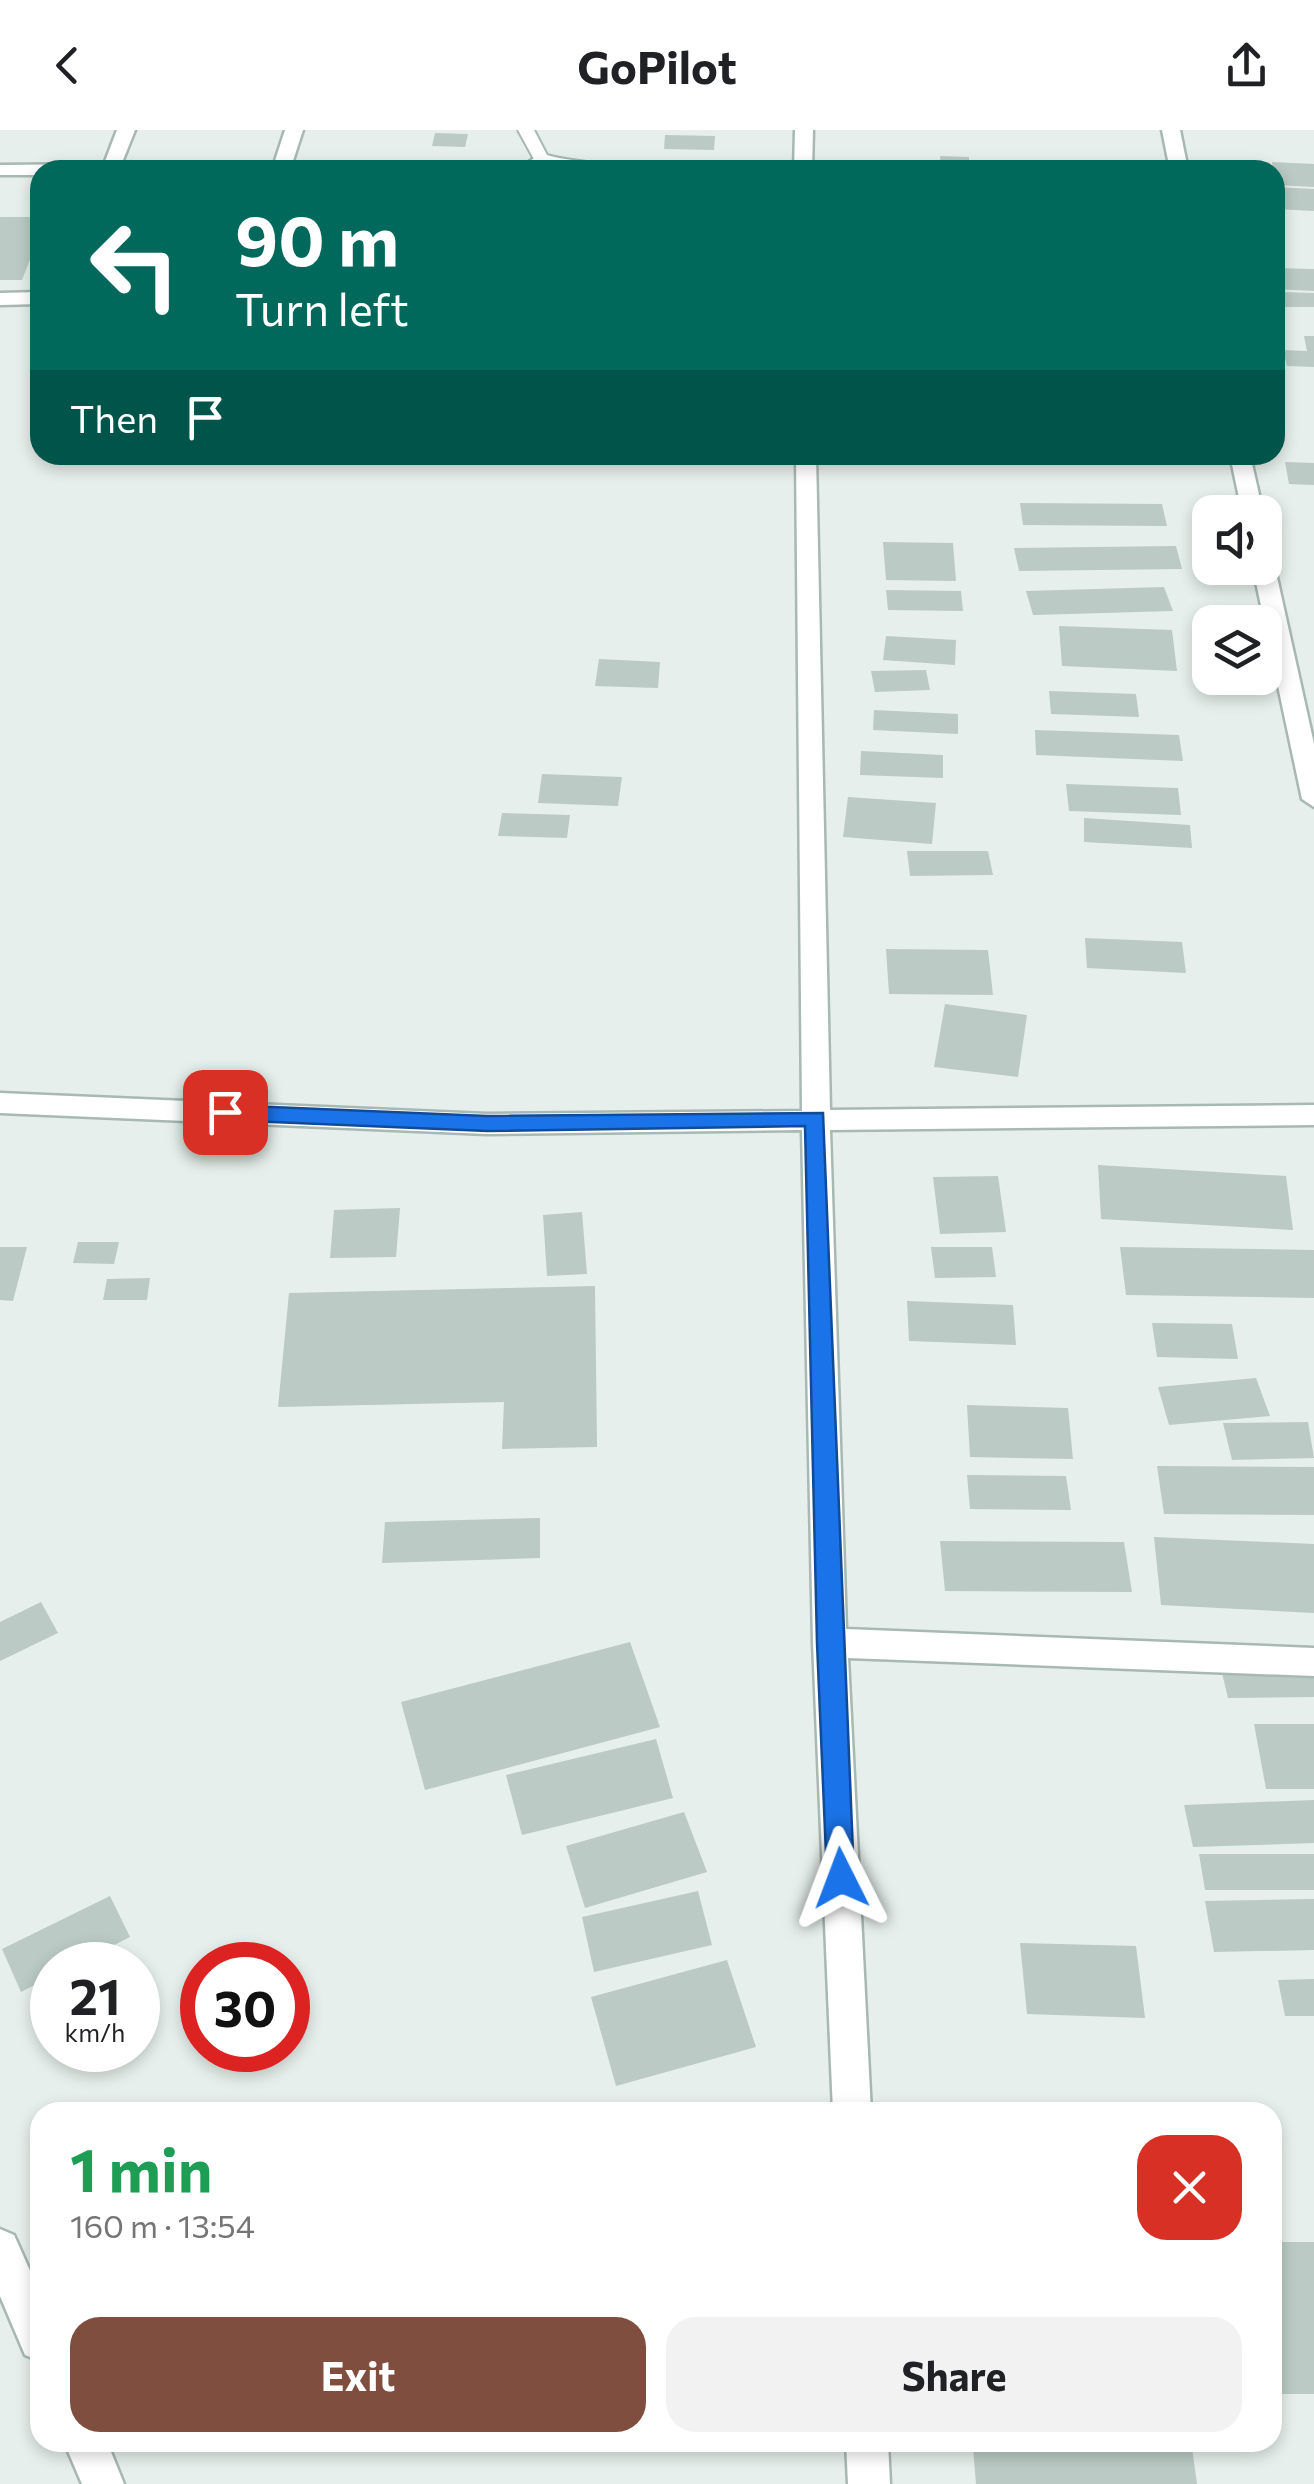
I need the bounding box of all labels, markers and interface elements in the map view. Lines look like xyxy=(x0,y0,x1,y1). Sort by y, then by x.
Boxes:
icon: back xyxy=(40,38,95,93)
text: GoPilot xyxy=(577,38,737,93)
icon: share xyxy=(1219,38,1274,93)
text: 90 m xyxy=(235,195,399,280)
icon: left xyxy=(70,200,200,330)
text: Turn left xyxy=(235,280,409,335)
icon: arrive xyxy=(178,390,233,445)
text: Then xyxy=(70,394,158,441)
map controls xyxy=(1192,495,1282,695)
button: sound xyxy=(1192,495,1282,585)
button: layers xyxy=(1192,605,1282,695)
pin xyxy=(183,1070,268,1155)
icon: arrive xyxy=(198,1085,253,1140)
position arrow xyxy=(789,1826,893,1930)
speed limit sign: 30 xyxy=(180,1942,310,2072)
text: 21 xyxy=(69,1964,121,2025)
text: km/h xyxy=(65,2017,125,2047)
text: 1 min xyxy=(70,2131,212,2204)
button: close xyxy=(1137,2135,1242,2240)
text: 160 m · 13:54 xyxy=(70,2205,255,2245)
button: Exit xyxy=(70,2317,646,2432)
button: Share xyxy=(666,2317,1242,2432)

